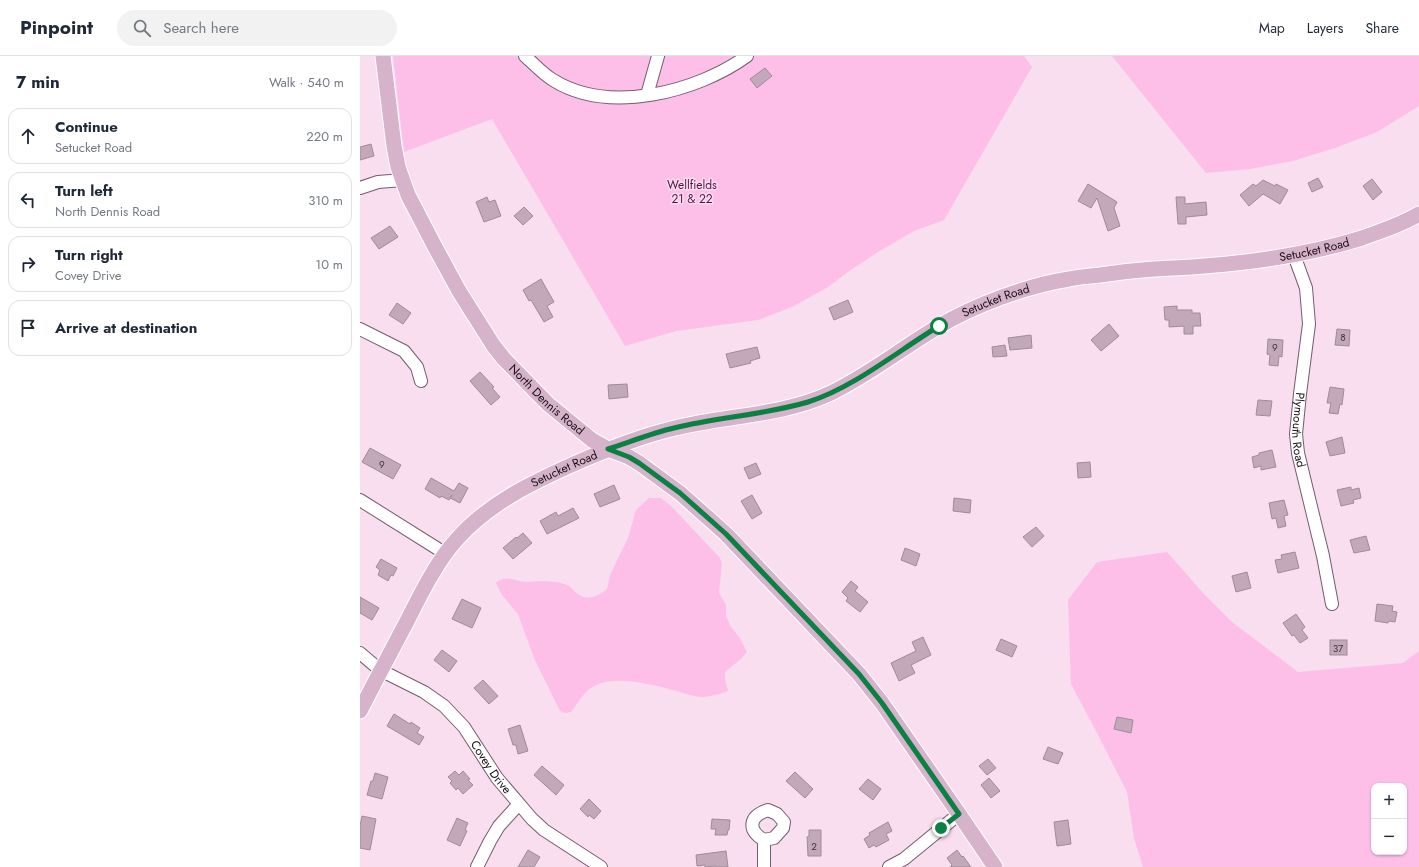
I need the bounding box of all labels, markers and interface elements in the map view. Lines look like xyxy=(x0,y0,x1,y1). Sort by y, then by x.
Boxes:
search box xyxy=(117,10,397,46)
text: Pinpoint xyxy=(20,14,93,41)
icon: search xyxy=(131,17,153,39)
text: Search here xyxy=(163,17,239,39)
text: Map xyxy=(1259,18,1285,38)
text: Layers xyxy=(1307,18,1343,38)
text: Share xyxy=(1365,18,1399,38)
text: 7 min xyxy=(16,70,60,94)
text: Walk · 540 m xyxy=(269,73,344,92)
text: Continue xyxy=(55,116,118,138)
icon: ahead xyxy=(17,125,39,147)
text: 220 m xyxy=(306,127,343,146)
text: Setucket Road xyxy=(55,138,132,157)
park label: Wellfields 21 & 22 xyxy=(667,176,717,208)
text: Turn left xyxy=(55,180,113,202)
icon: left xyxy=(17,189,39,211)
text: 310 m xyxy=(308,191,343,210)
text: North Dennis Road xyxy=(55,202,160,221)
street label: Setucket Road xyxy=(1278,233,1352,266)
text: Turn right xyxy=(55,244,123,266)
icon: right xyxy=(17,253,39,275)
text: 10 m xyxy=(315,255,343,274)
text: Covey Drive xyxy=(55,266,121,285)
street label: Setucket Road xyxy=(959,279,1032,322)
icon: arrive xyxy=(17,317,39,339)
text: Arrive at destination xyxy=(55,317,197,339)
route start xyxy=(930,317,948,335)
house number: 8 xyxy=(1340,330,1346,345)
house number: 9 xyxy=(1272,340,1278,355)
street label: North Dennis Road xyxy=(505,360,588,439)
street label: Plymouth Road xyxy=(1287,391,1310,469)
street label: Setucket Road xyxy=(528,446,600,492)
house number: 9 xyxy=(379,457,385,472)
house number: 37 xyxy=(1333,641,1344,656)
street label: Covey Drive xyxy=(466,737,516,798)
map controls xyxy=(1371,783,1407,855)
button: + xyxy=(1371,783,1407,819)
route end xyxy=(932,819,950,837)
button: − xyxy=(1371,819,1407,855)
house number: 2 xyxy=(811,839,817,854)

